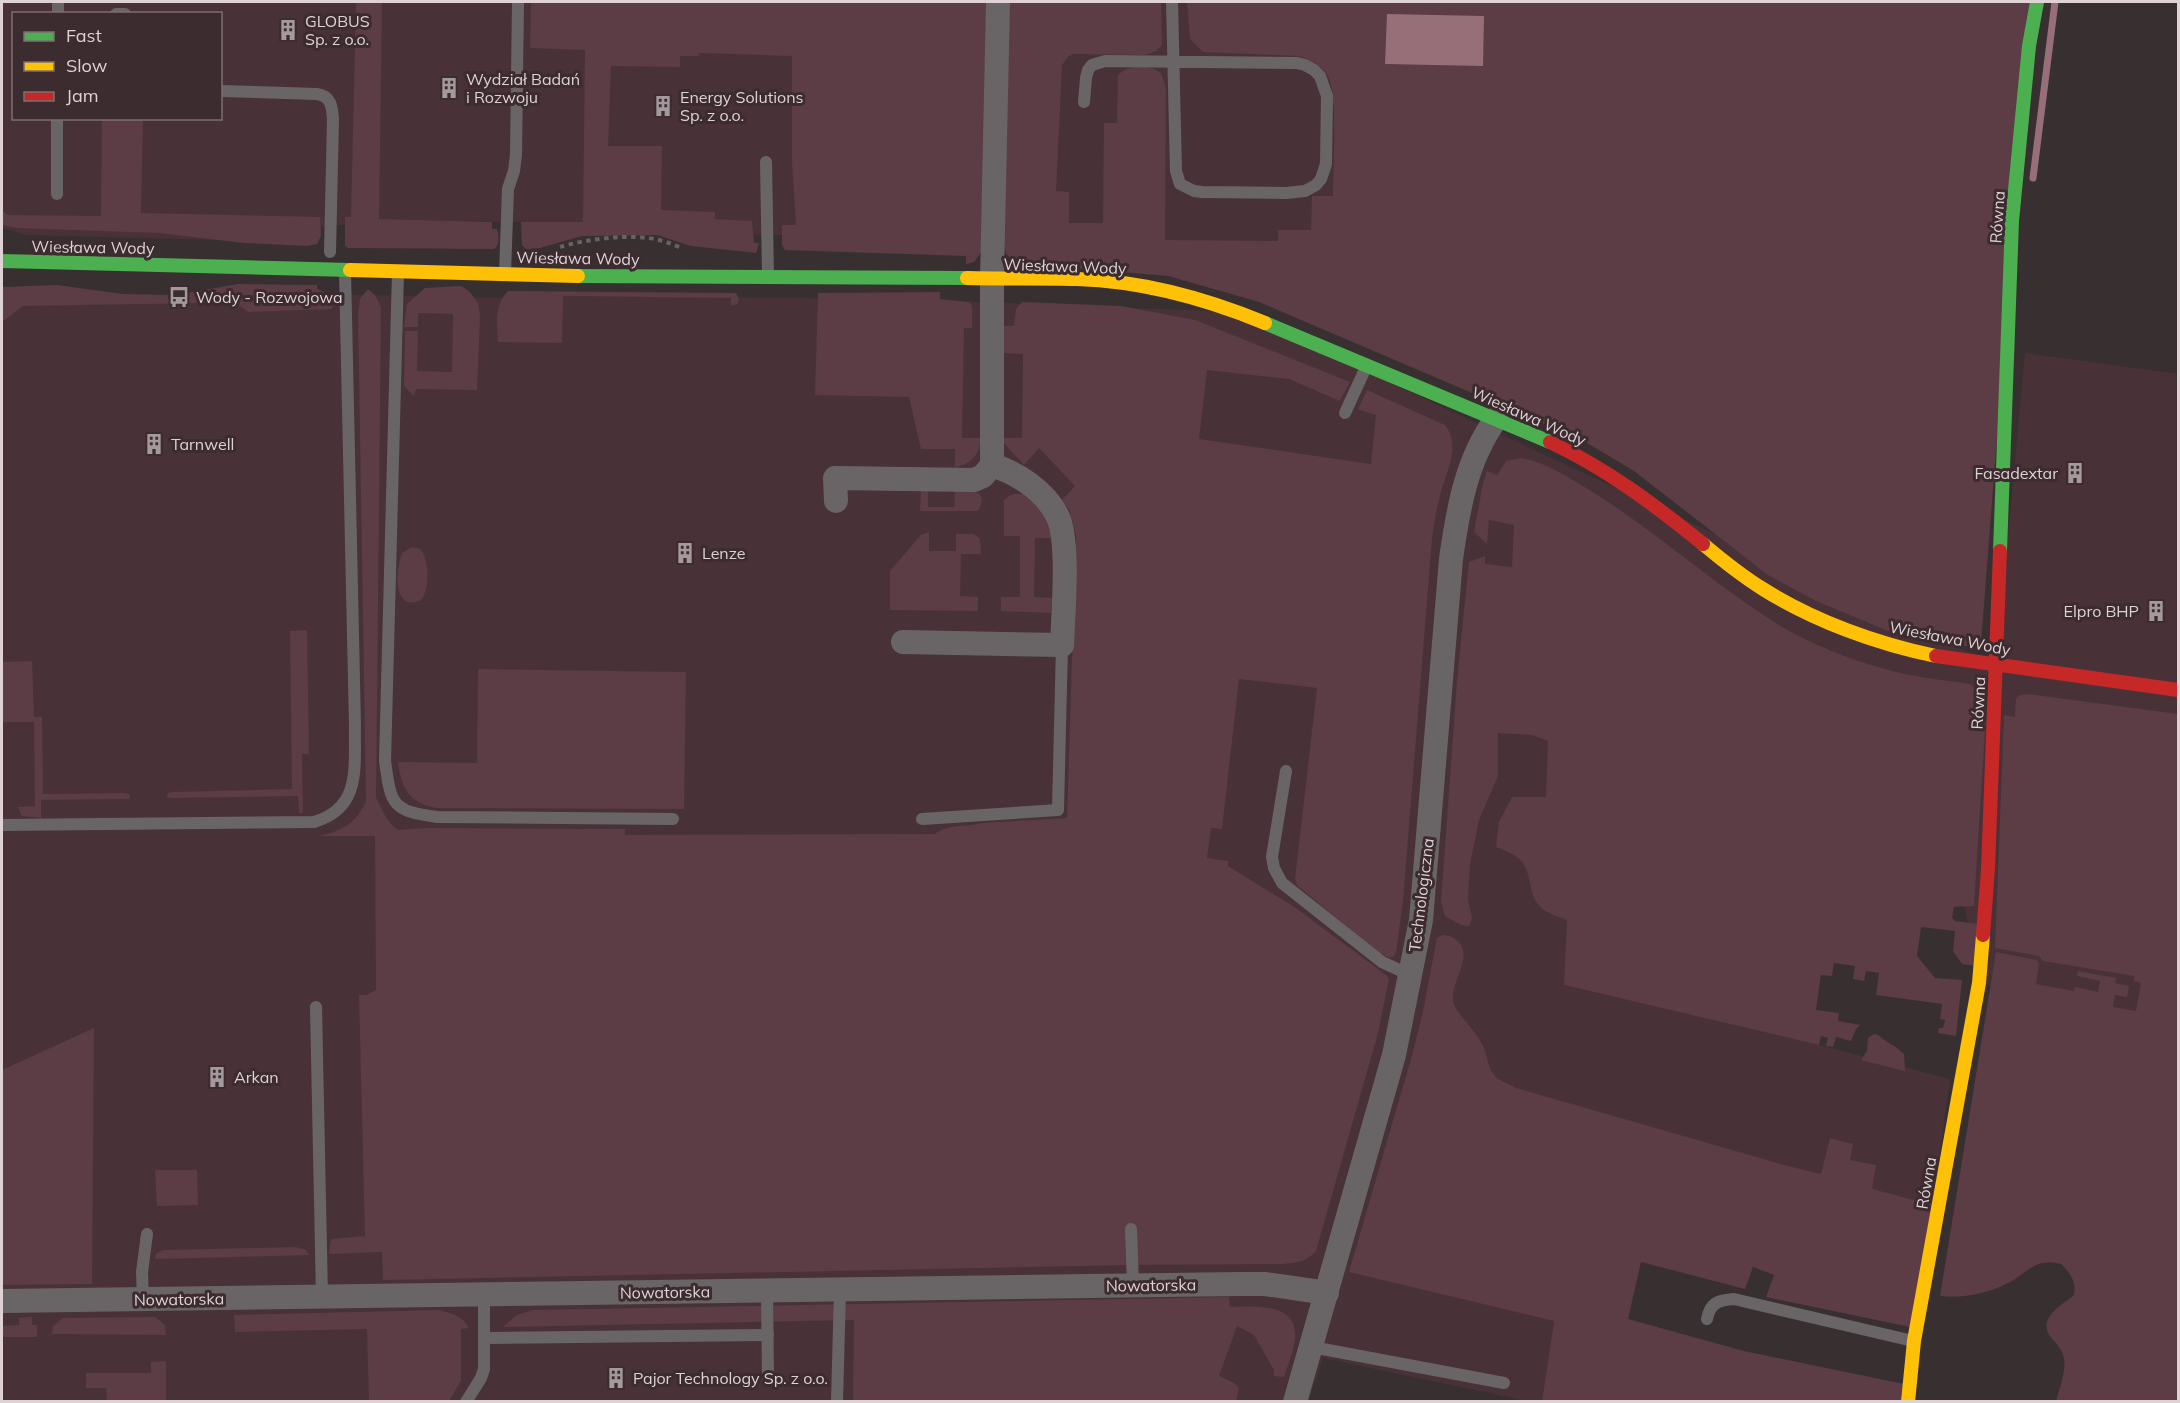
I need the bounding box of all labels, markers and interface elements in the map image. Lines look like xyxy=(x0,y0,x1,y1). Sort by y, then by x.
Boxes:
place label: GLOBUS Sp. z o.o. xyxy=(305,11,370,49)
legend xyxy=(12,12,222,120)
building icon: GLOBUS Sp. z o.o. xyxy=(276,18,300,42)
text: Fast xyxy=(66,24,102,47)
text: Slow xyxy=(66,54,108,77)
place label: Wydział Badań i Rozwoju xyxy=(466,69,580,107)
building icon: Wydział Badań i Rozwoju xyxy=(437,76,461,100)
text: Jam xyxy=(66,84,99,107)
place label: Energy Solutions Sp. z o.o. xyxy=(680,87,804,125)
building icon: Energy Solutions Sp. z o.o. xyxy=(651,94,675,118)
street label: Równa xyxy=(1985,190,2009,244)
street label: Wiesława Wody xyxy=(31,236,155,258)
street label: Wiesława Wody xyxy=(516,247,640,269)
street label: Wiesława Wody xyxy=(1003,254,1127,278)
bus stop icon: Wody - Rozwojowa xyxy=(167,285,191,309)
place label: Wody - Rozwojowa xyxy=(196,287,343,307)
street label: Wiesława Wody xyxy=(1469,382,1590,450)
building icon: Tarnwell xyxy=(142,432,166,456)
place label: Tarnwell xyxy=(171,434,234,454)
building icon: Fasadextar xyxy=(2063,461,2087,485)
place label: Fasadextar xyxy=(1974,463,2058,483)
building icon: Lenze xyxy=(673,541,697,565)
place label: Lenze xyxy=(702,543,746,563)
building icon: Elpro BHP xyxy=(2144,599,2168,623)
place label: Elpro BHP xyxy=(2064,601,2139,621)
street label: Wiesława Wody xyxy=(1888,616,2013,660)
street label: Równa xyxy=(1967,676,1989,730)
street label: Technologiczna xyxy=(1404,837,1438,953)
building icon: Arkan xyxy=(205,1065,229,1089)
place label: Arkan xyxy=(234,1067,279,1087)
street label: Równa xyxy=(1912,1155,1940,1211)
street label: Nowatorska xyxy=(1106,1274,1196,1296)
street label: Nowatorska xyxy=(620,1281,710,1303)
street label: Nowatorska xyxy=(134,1288,224,1310)
building icon: Pajor Technology Sp. z o.o. xyxy=(604,1366,628,1390)
place label: Pajor Technology Sp. z o.o. xyxy=(633,1368,828,1388)

